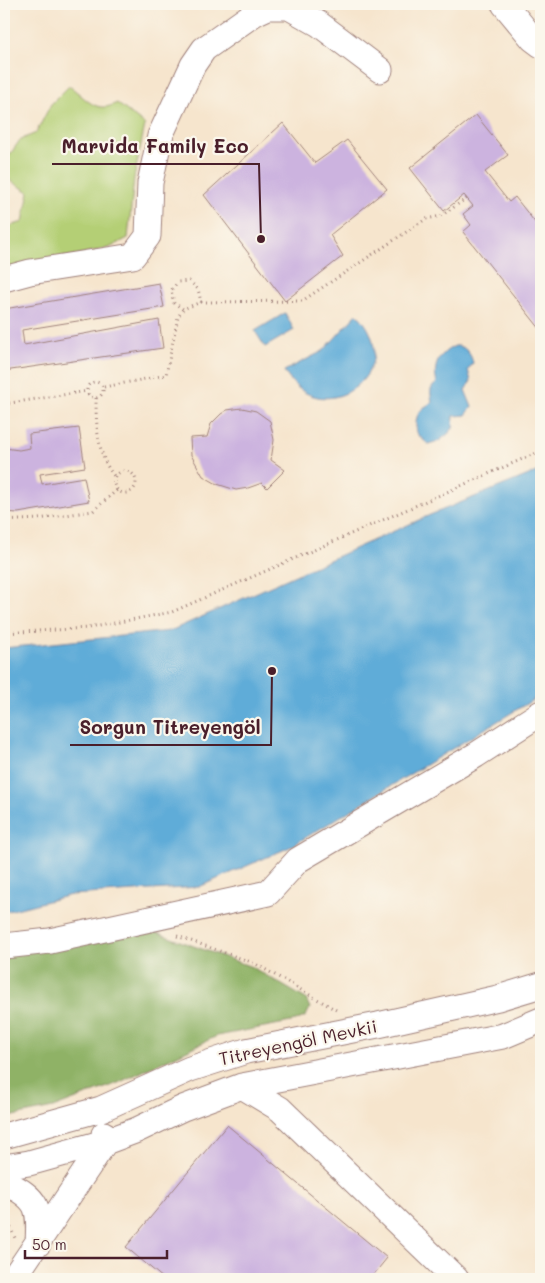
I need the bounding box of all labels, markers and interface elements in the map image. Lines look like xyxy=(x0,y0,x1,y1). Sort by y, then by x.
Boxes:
callout: Marvida Family Eco xyxy=(52,130,259,164)
text: Marvida Family Eco xyxy=(62,133,248,158)
callout: Sorgun Titreyengöl xyxy=(70,711,271,745)
text: Sorgun Titreyengöl xyxy=(79,714,261,739)
street label: Titreyengöl Mevkii xyxy=(216,1014,379,1071)
scale bar xyxy=(25,1228,168,1260)
text: 50 m xyxy=(32,1234,67,1254)

